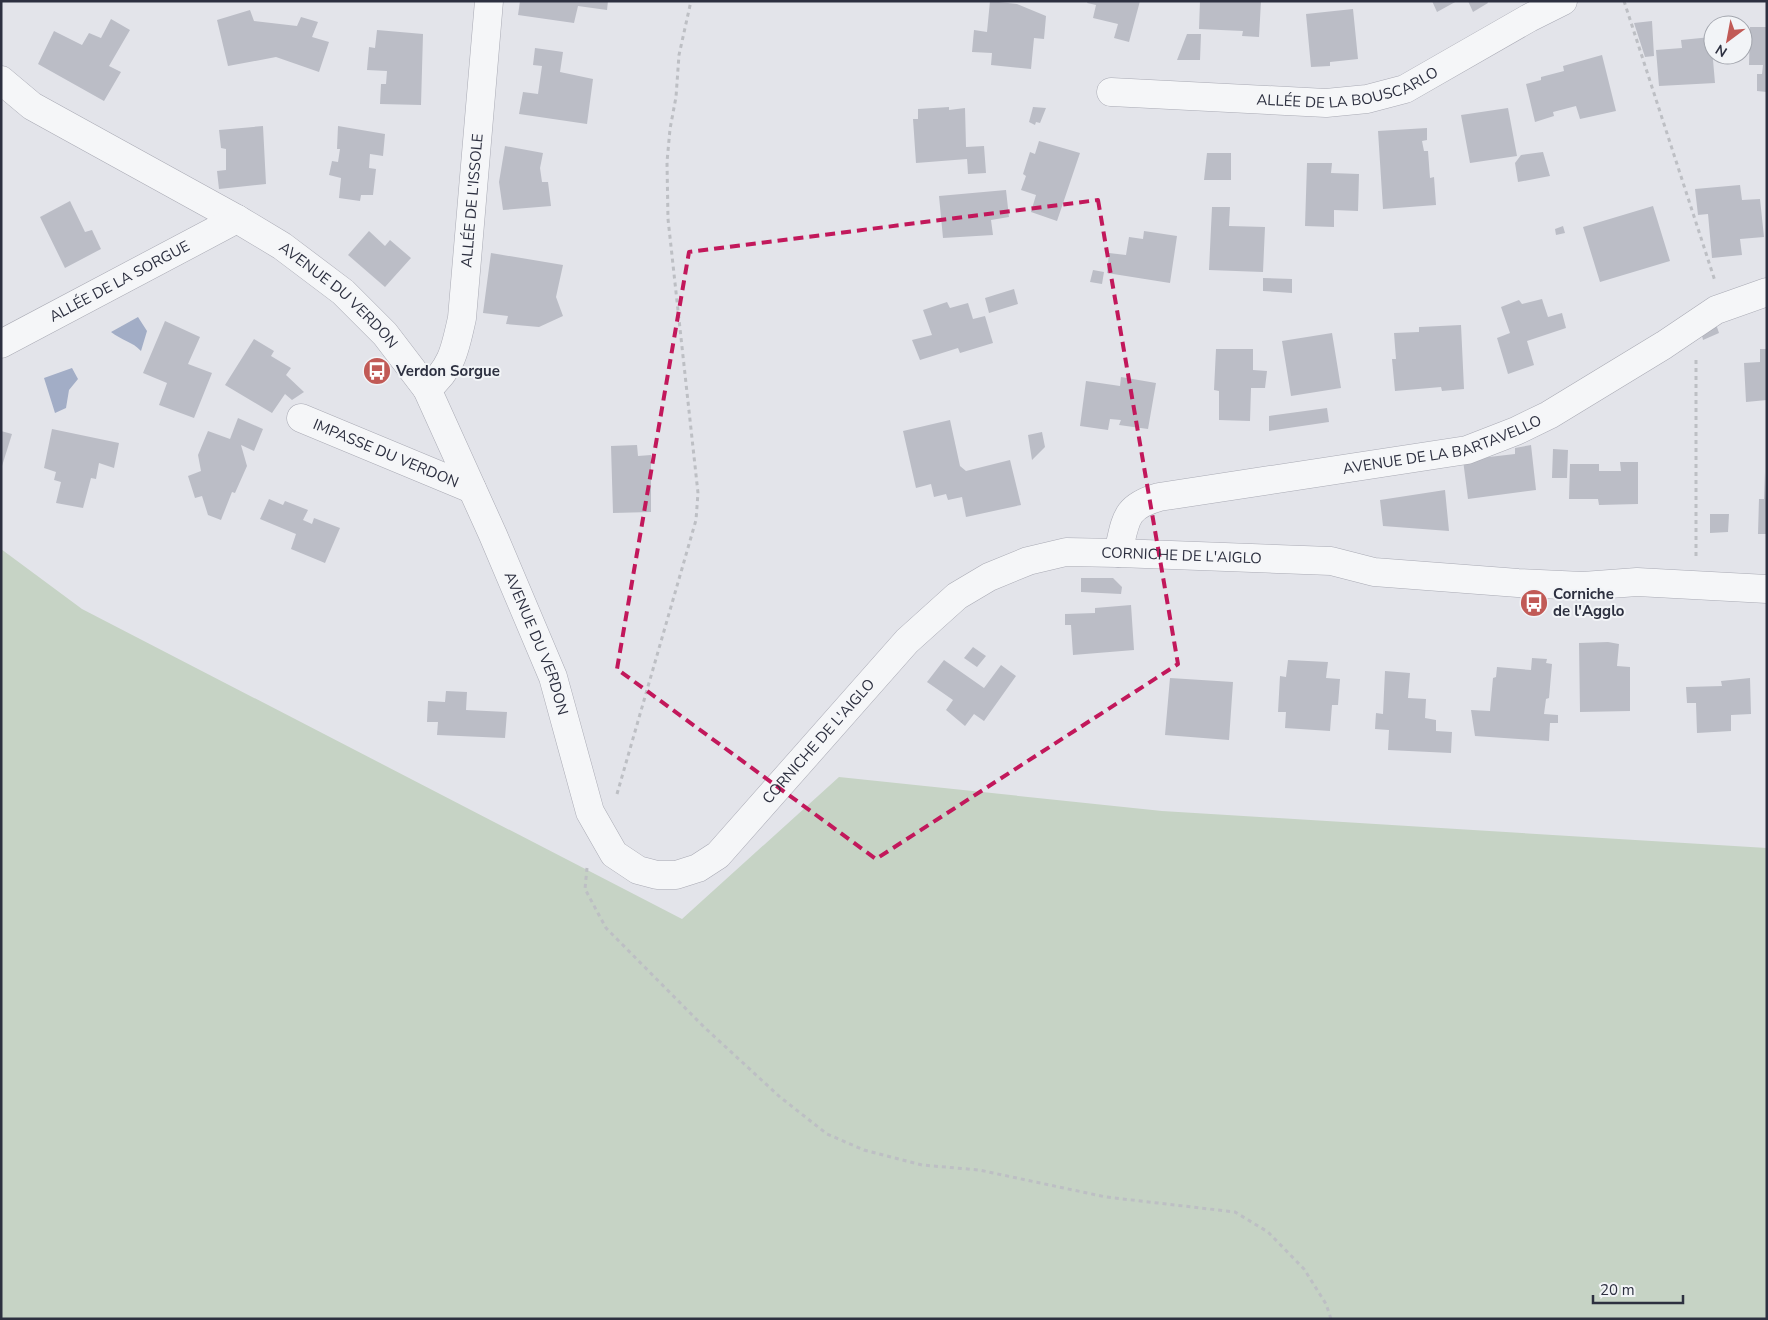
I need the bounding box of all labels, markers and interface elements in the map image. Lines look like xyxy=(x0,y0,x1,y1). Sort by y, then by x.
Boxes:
north arrow xyxy=(1703,15,1753,65)
text: N xyxy=(1712,40,1731,61)
street label: ALLÉE DE LA BOUSCARLO xyxy=(1256,62,1442,113)
street label: ALLÉE DE L'ISSOLE xyxy=(456,133,488,268)
street label: ALLÉE DE LA SORGUE xyxy=(46,236,193,327)
street label: AVENUE DU VERDON xyxy=(275,237,402,352)
bus stop icon: Verdon Sorgue xyxy=(362,356,392,386)
place label: Verdon Sorgue xyxy=(395,361,500,381)
street label: AVENUE DE LA BARTAVELLO xyxy=(1341,410,1545,479)
street label: IMPASSE DU VERDON xyxy=(310,414,462,492)
street label: CORNICHE DE L'AIGLO xyxy=(1101,543,1262,568)
street label: AVENUE DU VERDON xyxy=(500,568,573,717)
place label: Corniche de l'Agglo xyxy=(1553,584,1625,621)
bus stop icon: Corniche de l'Agglo xyxy=(1519,588,1549,618)
street label: CORNICHE DE L'AIGLO xyxy=(758,674,879,808)
scale bar xyxy=(1593,1272,1683,1304)
text: 20 m xyxy=(1600,1280,1635,1300)

